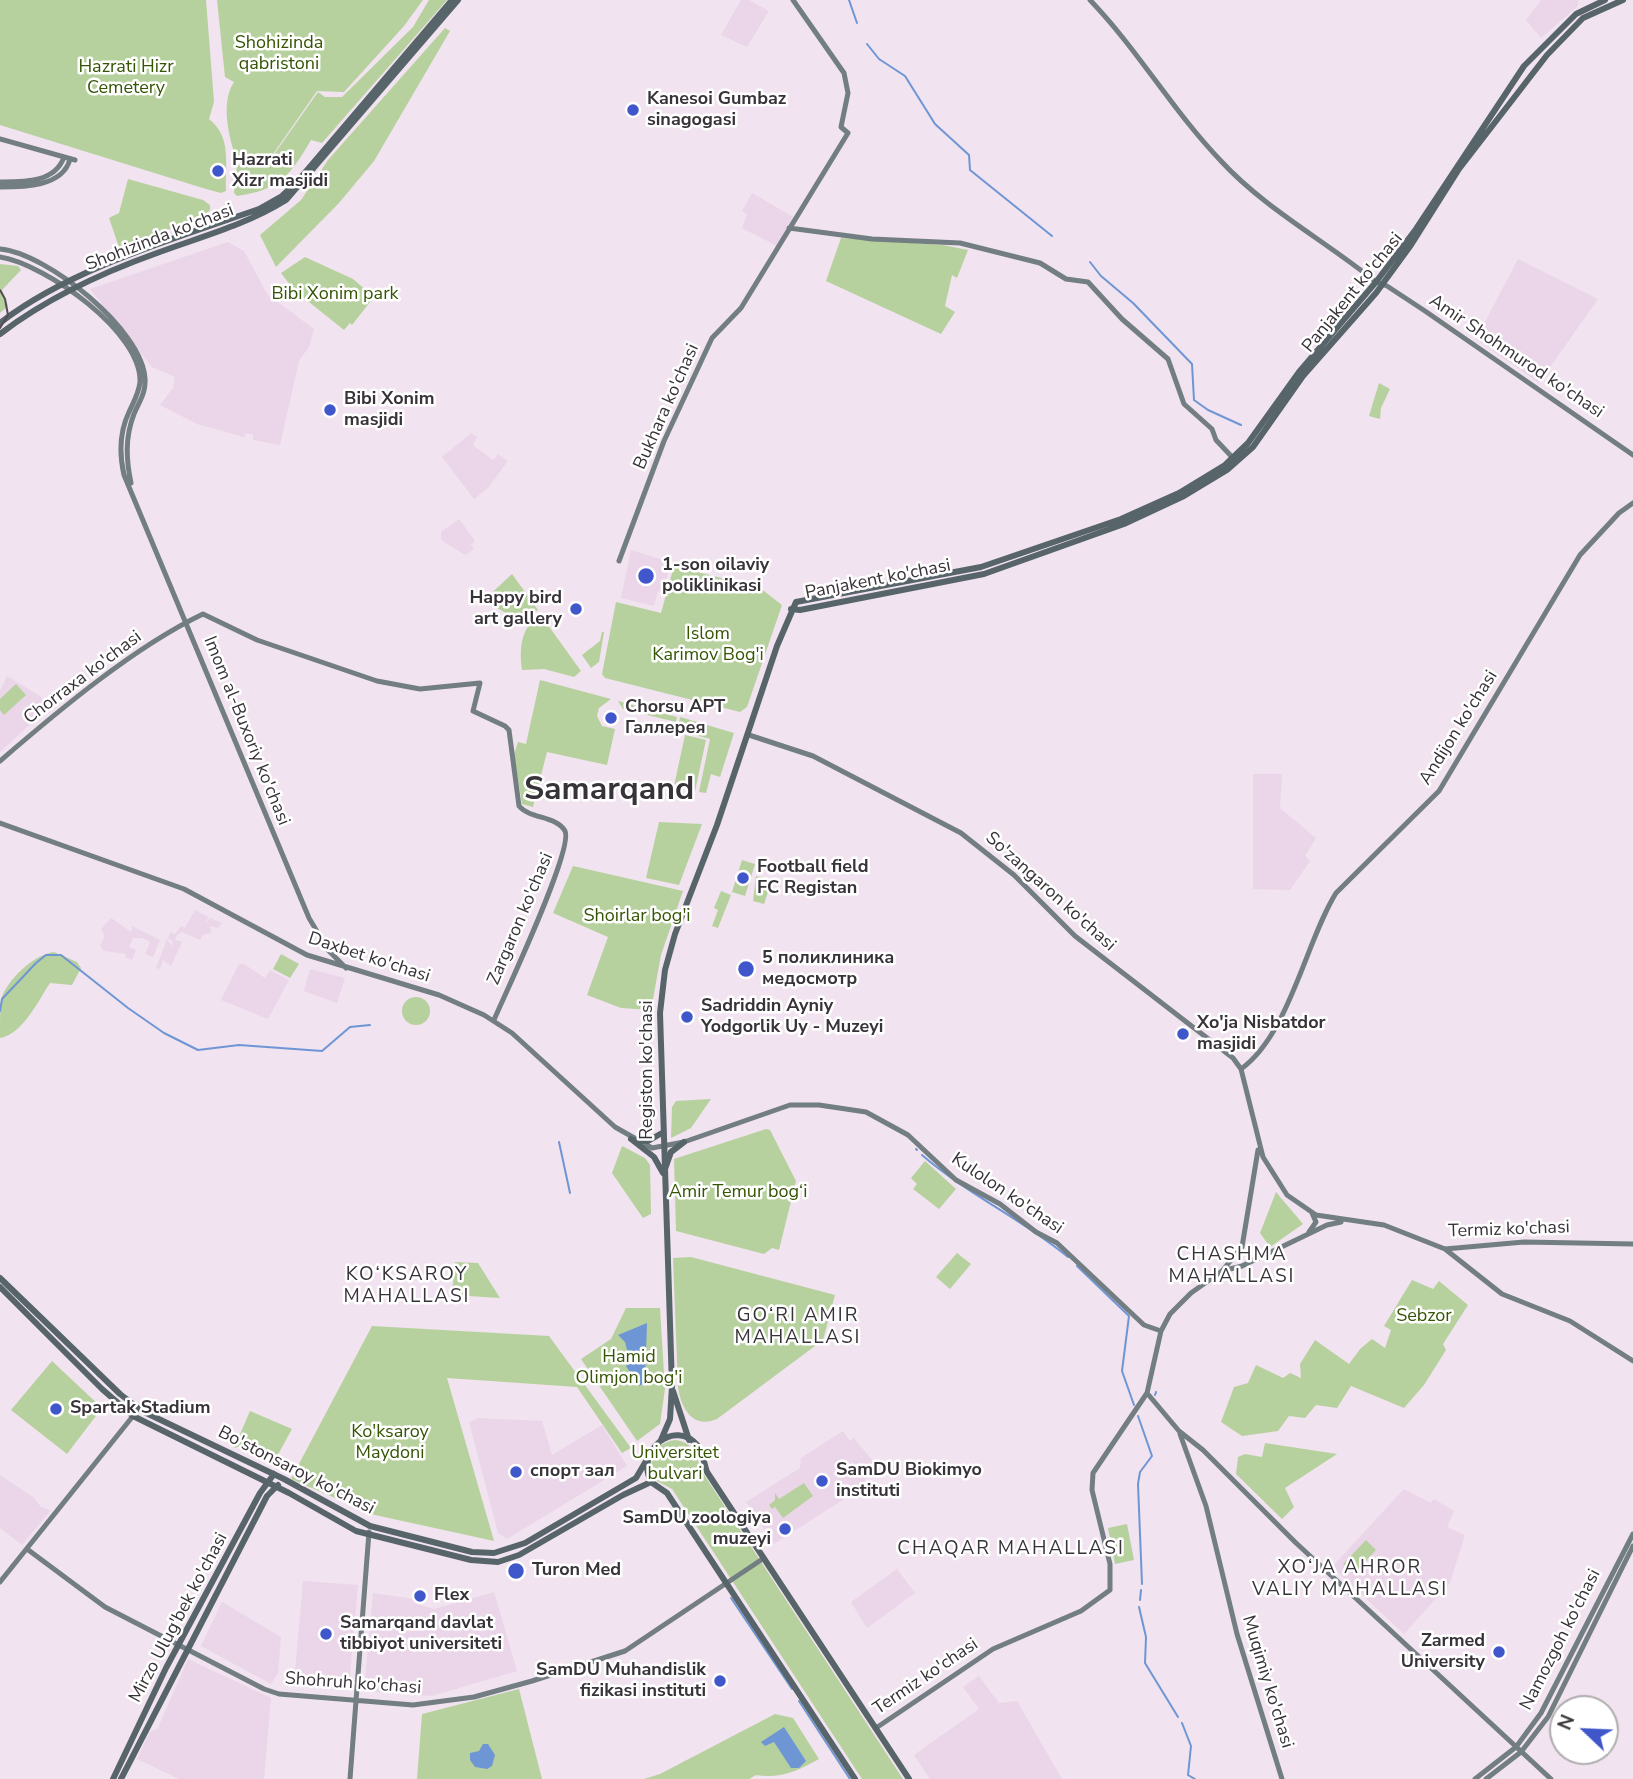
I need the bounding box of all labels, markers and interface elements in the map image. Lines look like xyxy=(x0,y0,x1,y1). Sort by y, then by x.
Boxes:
park label: Shohizinda qabristoni xyxy=(235,33,323,76)
park label: Hazrati Hizr Cemetery xyxy=(78,57,174,100)
place label: Kanesoi Gumbaz sinagogasi xyxy=(647,89,786,132)
marker: Kanesoi Gumbaz sinagogasi xyxy=(625,102,641,118)
place label: Hazrati Xizr masjidi xyxy=(232,150,328,192)
marker: Hazrati Xizr masjidi xyxy=(210,163,226,179)
street label: Shohizinda ko'chasi xyxy=(83,200,237,276)
street label: Panjakent ko'chasi xyxy=(1298,229,1408,357)
park label: Bibi Xonim park xyxy=(271,284,399,306)
street label: Amir Shohmurod ko'chasi xyxy=(1425,290,1607,424)
street label: Bukhara ko'chasi xyxy=(630,341,704,473)
place label: Bibi Xonim masjidi xyxy=(344,389,434,432)
marker: Bibi Xonim masjidi xyxy=(322,402,338,418)
place label: 1-son oilaviy poliklinikasi xyxy=(662,555,769,598)
street label: Panjakent ko'chasi xyxy=(803,555,953,605)
marker: 1-son oilaviy poliklinikasi xyxy=(636,566,656,586)
place label: Happy bird art gallery xyxy=(469,588,562,630)
marker: Happy bird art gallery xyxy=(568,601,584,617)
park label: Islom Karimov Bog'i xyxy=(652,624,764,666)
street label: Chorraxa ko'chasi xyxy=(20,627,146,729)
street label: Imom al-Buxoriy ko'chasi xyxy=(198,633,294,829)
street label: Andijon ko'chasi xyxy=(1415,667,1503,789)
place label: Chorsu АРТ Галлерея xyxy=(625,697,725,740)
marker: Chorsu АРТ Галлерея xyxy=(603,710,619,726)
district label: Samarqand xyxy=(524,772,694,810)
street label: So'zangaron ko'chasi xyxy=(980,828,1120,956)
street label: Zargaron ko'chasi xyxy=(483,850,559,988)
place label: Football field FC Registan xyxy=(757,857,869,900)
marker: Football field FC Registan xyxy=(735,870,751,886)
park label: Shoirlar bog'i xyxy=(583,906,691,928)
street label: Daxbet ko'chasi xyxy=(305,928,433,988)
place label: 5 поликлиника медосмотр xyxy=(762,948,894,990)
marker: 5 поликлиника медосмотр xyxy=(736,959,756,979)
place label: Sadriddin Ayniy Yodgorlik Uy - Muzeyi xyxy=(701,996,883,1038)
street label: Registon ko'chasi xyxy=(637,1000,659,1140)
marker: Sadriddin Ayniy Yodgorlik Uy - Muzeyi xyxy=(679,1009,695,1025)
place label: Xo'ja Nisbatdor masjidi xyxy=(1197,1013,1326,1056)
marker: Xo'ja Nisbatdor masjidi xyxy=(1175,1026,1191,1042)
street label: Kulolon ko'chasi xyxy=(947,1149,1067,1239)
park label: Amir Temur bog‘i xyxy=(669,1182,807,1204)
street label: Termiz ko'chasi xyxy=(1448,1217,1570,1243)
district label: CHASHMA MAHALLASI xyxy=(1170,1244,1294,1288)
district label: KO‘KSAROY MAHALLASI xyxy=(345,1264,469,1308)
district label: GO‘RI AMIR MAHALLASI xyxy=(736,1305,860,1349)
park label: Sebzor xyxy=(1396,1306,1452,1328)
park label: Hamid Olimjon bog'i xyxy=(575,1347,683,1390)
place label: Spartak Stadium xyxy=(70,1398,210,1420)
marker: Spartak Stadium xyxy=(48,1401,64,1417)
street label: Bo'stonsaroy ko'chasi xyxy=(214,1422,378,1520)
park label: Ko'ksaroy Maydoni xyxy=(351,1422,429,1464)
park label: Universitet bulvari xyxy=(631,1443,719,1486)
place label: SamDU Biokimyo instituti xyxy=(836,1460,982,1502)
place label: спорт зал xyxy=(530,1461,615,1483)
marker: спорт зал xyxy=(508,1464,524,1480)
marker: SamDU Biokimyo instituti xyxy=(814,1473,830,1489)
place label: SamDU zoologiya muzeyi xyxy=(622,1508,771,1550)
marker: SamDU zoologiya muzeyi xyxy=(777,1521,793,1537)
street label: Mirzo Ulug'bek ko'chasi xyxy=(125,1529,233,1707)
district label: CHAQAR MAHALLASI xyxy=(899,1538,1123,1560)
district label: XO‘JA AHROR VALIY MAHALLASI xyxy=(1254,1557,1446,1601)
place label: Turon Med xyxy=(532,1560,621,1582)
marker: Turon Med xyxy=(506,1561,526,1581)
street label: Namozgoh ko'chasi xyxy=(1516,1566,1606,1714)
place label: Flex xyxy=(434,1585,469,1607)
marker: Flex xyxy=(412,1588,428,1604)
place label: Samarqand davlat tibbiyot universiteti xyxy=(340,1613,502,1656)
street label: Muqimiy ko'chasi xyxy=(1237,1613,1297,1751)
marker: Samarqand davlat tibbiyot universiteti xyxy=(318,1626,334,1642)
place label: Zarmed University xyxy=(1401,1631,1485,1674)
street label: Termiz ko'chasi xyxy=(870,1634,982,1720)
marker: Zarmed University xyxy=(1491,1644,1507,1660)
place label: SamDU Muhandislik fizikasi instituti xyxy=(536,1660,706,1702)
street label: Shohruh ko'chasi xyxy=(284,1668,422,1700)
marker: SamDU Muhandislik fizikasi instituti xyxy=(712,1673,728,1689)
north arrow xyxy=(1549,1695,1619,1765)
text: N xyxy=(1552,1711,1581,1734)

